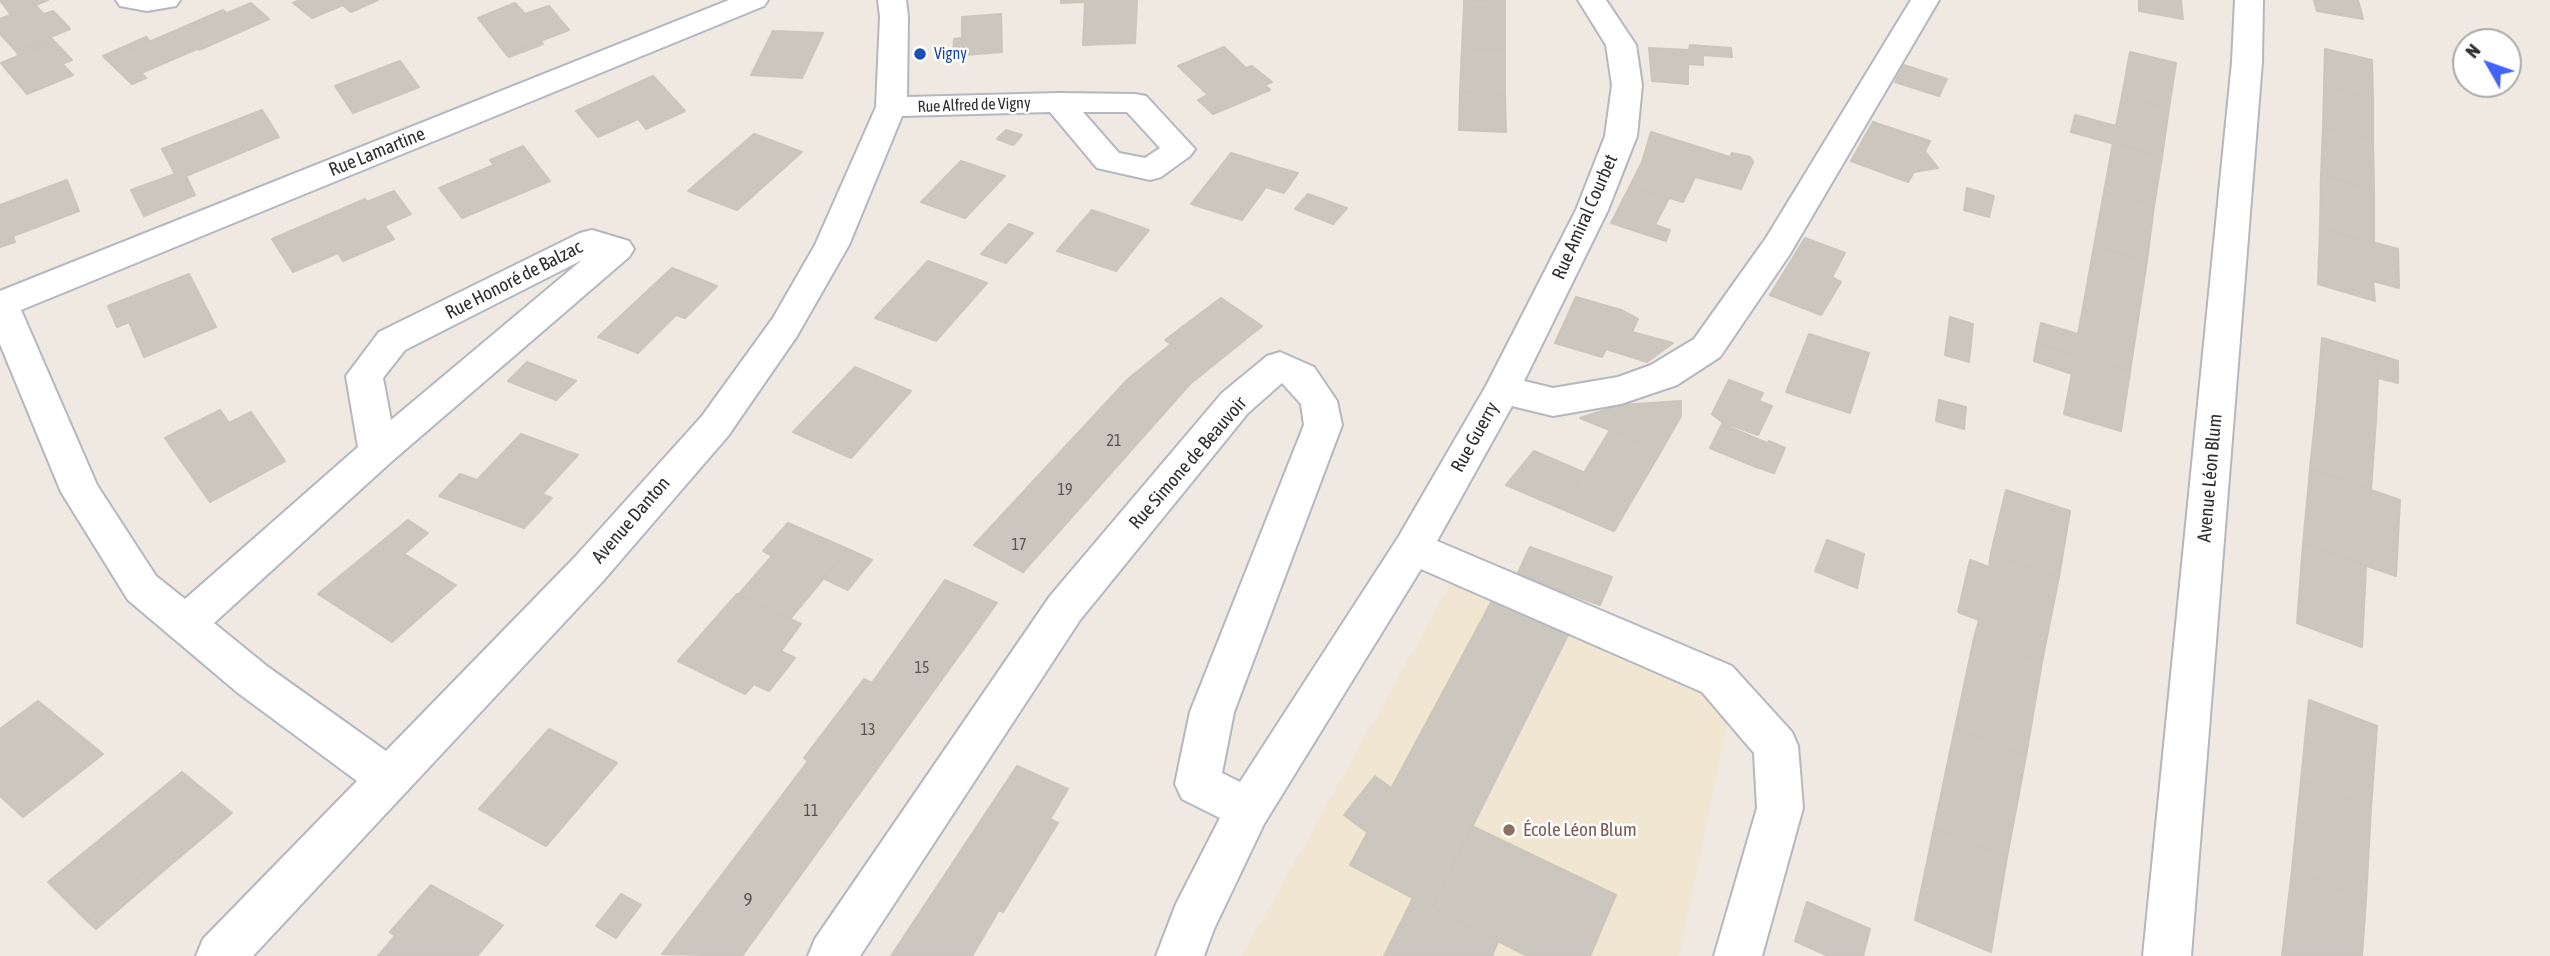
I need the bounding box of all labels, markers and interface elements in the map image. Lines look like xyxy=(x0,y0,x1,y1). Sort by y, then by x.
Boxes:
north arrow xyxy=(2452,28,2522,98)
text: N xyxy=(2460,39,2484,62)
place label: Vigny xyxy=(934,44,967,64)
marker: Vigny xyxy=(912,46,928,62)
street label: Rue Alfred de Vigny xyxy=(917,93,1031,117)
street label: Rue Lamartine xyxy=(326,122,428,182)
street label: Rue Amiral Courbet xyxy=(1547,151,1623,283)
street label: Rue Honoré de Balzac xyxy=(442,236,586,324)
street label: Rue Simone de Beauvoir xyxy=(1124,392,1252,534)
street label: Rue Guerry xyxy=(1446,398,1504,476)
street label: Avenue Léon Blum xyxy=(2193,413,2227,543)
house number: 21 xyxy=(1106,431,1122,451)
street label: Avenue Danton xyxy=(587,472,675,568)
house number: 19 xyxy=(1057,480,1073,500)
house number: 17 xyxy=(1011,535,1027,555)
house number: 15 xyxy=(914,658,930,678)
house number: 13 xyxy=(860,720,876,740)
house number: 11 xyxy=(803,801,819,821)
place label: École Léon Blum xyxy=(1523,819,1637,841)
marker: École Léon Blum xyxy=(1501,822,1517,838)
house number: 9 xyxy=(744,889,752,911)

